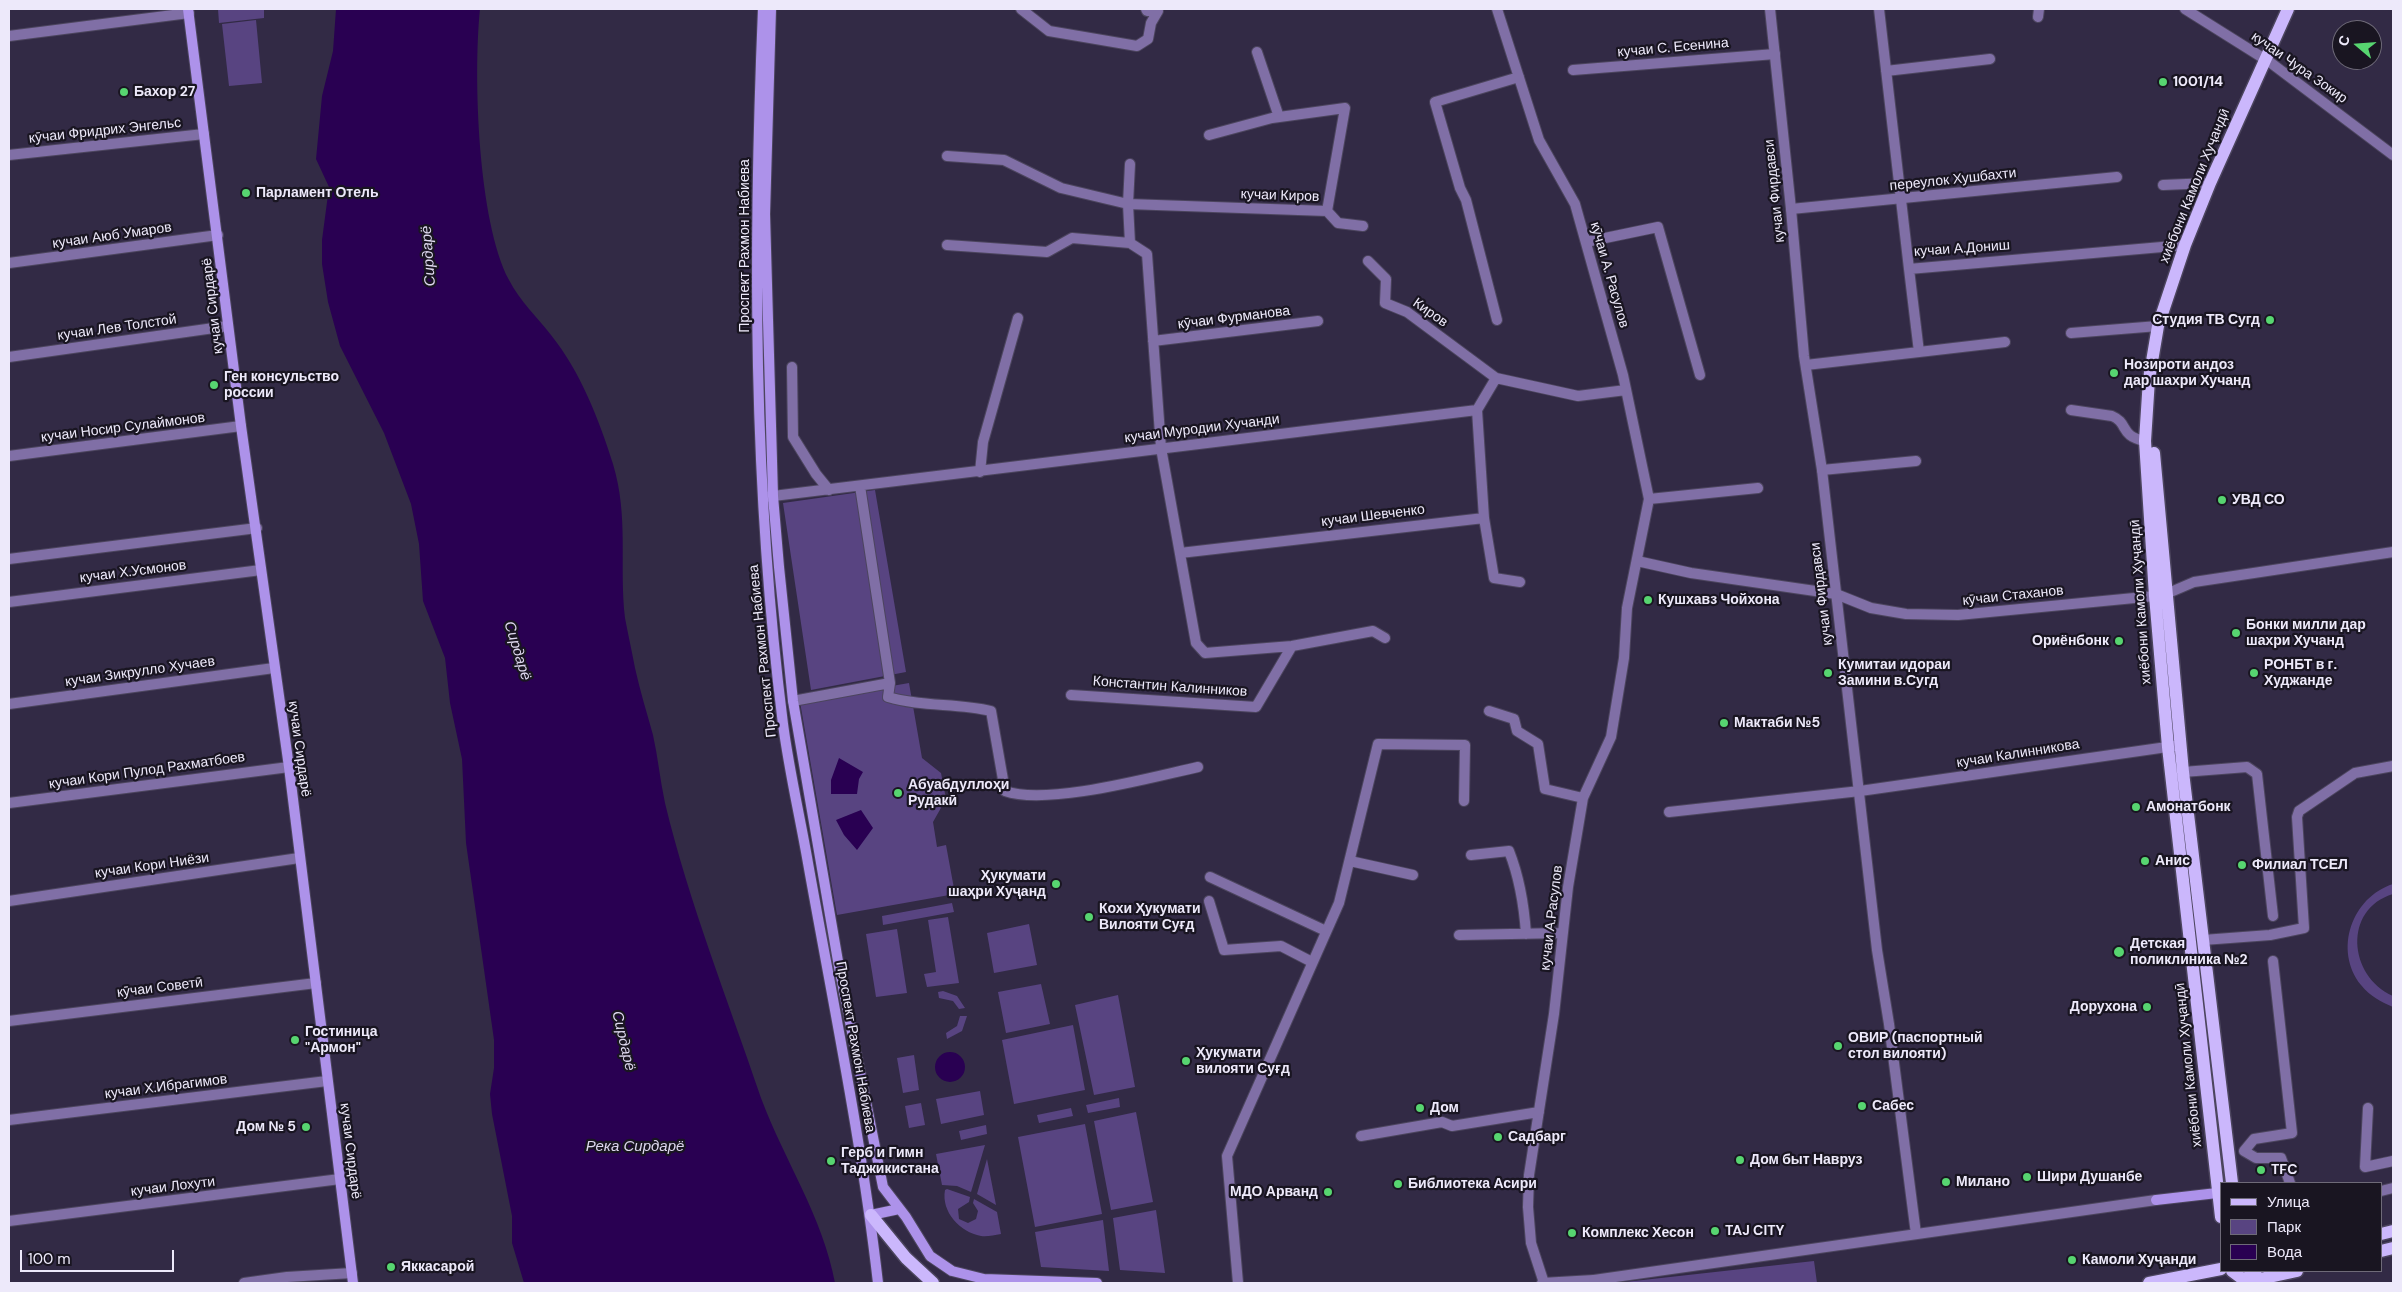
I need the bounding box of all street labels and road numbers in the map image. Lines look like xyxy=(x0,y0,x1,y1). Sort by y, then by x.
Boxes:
street label: кучаи Чура Зокир xyxy=(2248,29,2350,107)
street label: кучаи С. Есенина xyxy=(1617,35,1729,61)
street label: хиёбони Камоли Хуҷандӣ xyxy=(2156,106,2234,266)
street label: кӯчаи Фридрих Энгельс xyxy=(28,115,182,147)
street label: кучаи Фирдавси xyxy=(1761,138,1789,244)
street label: Проспект Рахмон Набиева xyxy=(737,159,753,333)
street label: переулок Хушбахти xyxy=(1889,165,2017,195)
street label: кучаи Киров xyxy=(1240,186,1320,206)
street label: кучаи Аюб Умаров xyxy=(51,219,173,253)
street label: кӯчаи А. Расулов xyxy=(1586,220,1632,330)
street label: кучаи А.Дониш xyxy=(1913,237,2011,261)
street label: кучаи Сирдарё xyxy=(199,257,227,355)
street label: Киров xyxy=(1409,295,1451,331)
street label: кӯчаи Фурманова xyxy=(1177,303,1291,333)
street label: кучаи Лев Толстой xyxy=(56,311,178,345)
street label: кучаи Носир Сулаймонов xyxy=(40,410,206,446)
street label: кучаи Муродии Хучанди xyxy=(1123,411,1281,447)
street label: кучаи Шевченко xyxy=(1320,501,1426,531)
street label: хиёбони Камоли Хуҷандӣ xyxy=(2127,519,2155,685)
street label: кучаи Фирдавси xyxy=(1807,541,1837,647)
street label: кучаи Х.Усмонов xyxy=(79,557,187,587)
street label: Проспект Рахмон Набиева xyxy=(746,564,780,738)
street label: кӯчаи Стаханов xyxy=(1962,582,2064,610)
street label: кучаи Зикрулло Хучаев xyxy=(64,653,216,691)
street label: Константин Калинников xyxy=(1092,673,1248,701)
street label: кучаи Сирдарё xyxy=(284,700,314,798)
street label: кучаи Калинникова xyxy=(1955,736,2081,772)
street label: кучаи Кори Пулод Рахматбоев xyxy=(48,749,246,793)
street label: кучаи Кори Ниёзи xyxy=(94,850,210,882)
street label: кучаи А.Расулов xyxy=(1537,864,1567,972)
street label: Проспект Рахмон Набиева xyxy=(832,960,878,1134)
street label: кӯчаи Советӣ xyxy=(116,974,204,1002)
street label: хиёбони Камоли Хуҷандӣ xyxy=(2172,982,2206,1148)
street label: кучаи Х.Ибрагимов xyxy=(104,1071,228,1103)
street label: кучаи Сирдарё xyxy=(336,1102,364,1200)
street label: кучаи Лохути xyxy=(130,1173,216,1201)

